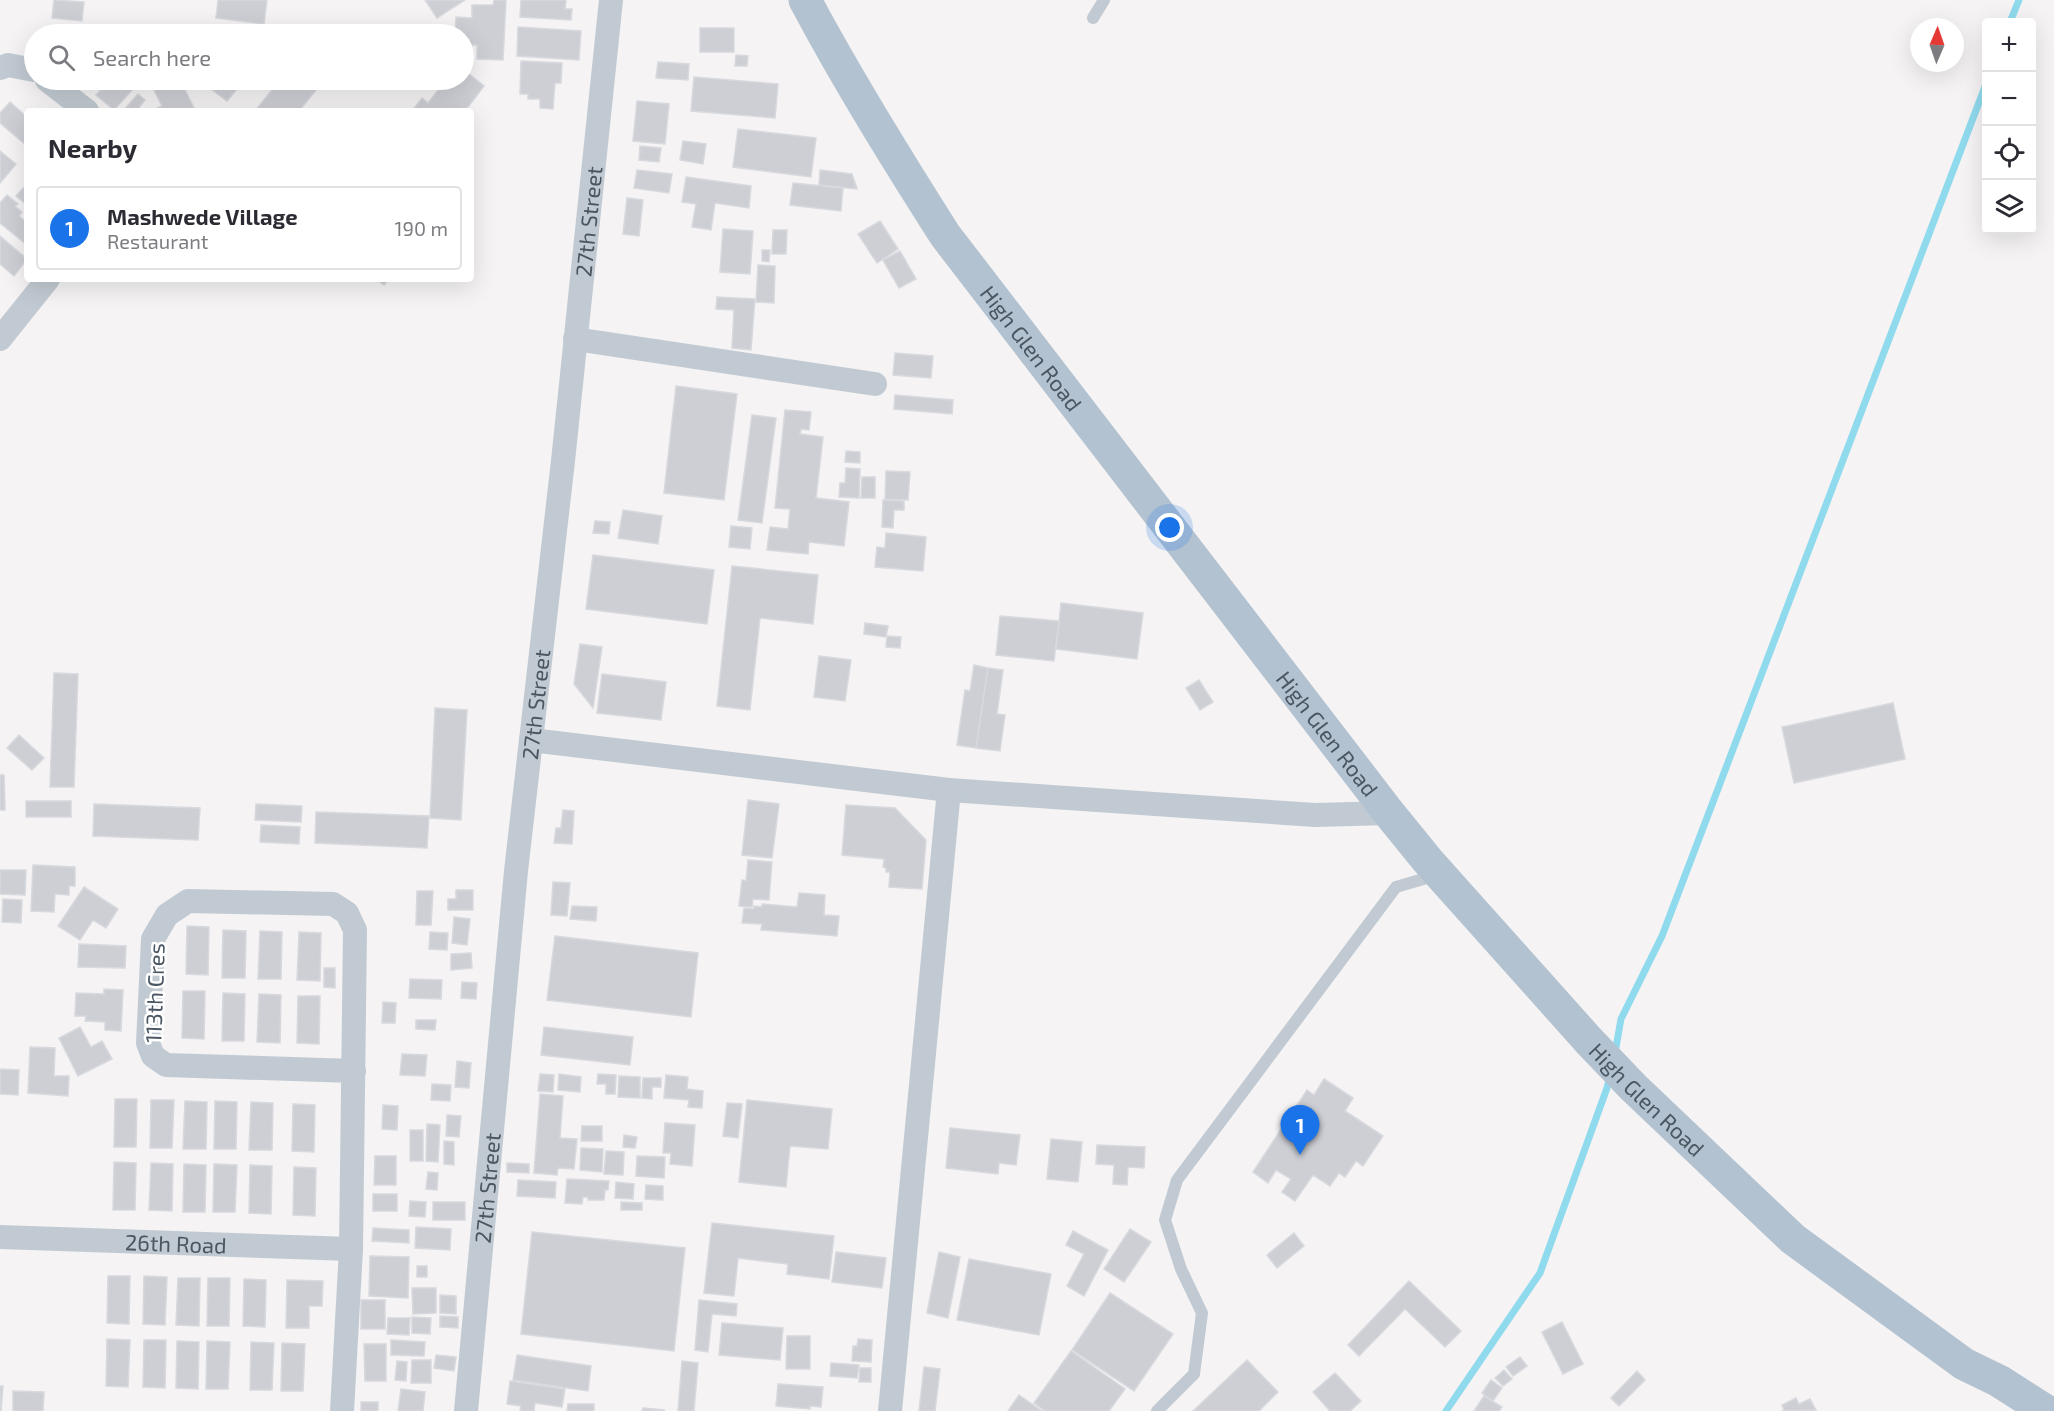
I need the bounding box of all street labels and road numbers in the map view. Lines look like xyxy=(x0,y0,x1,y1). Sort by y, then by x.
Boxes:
street label: 27th Street xyxy=(569,165,607,278)
street label: High Glen Road xyxy=(976,280,1088,416)
street label: 27th Street xyxy=(516,648,554,761)
street label: High Glen Road xyxy=(1272,666,1384,801)
street label: 113th Cres xyxy=(139,943,169,1043)
street label: High Glen Road xyxy=(1584,1037,1710,1161)
street label: 27th Street xyxy=(469,1132,505,1244)
street label: 26th Road xyxy=(125,1228,227,1258)

